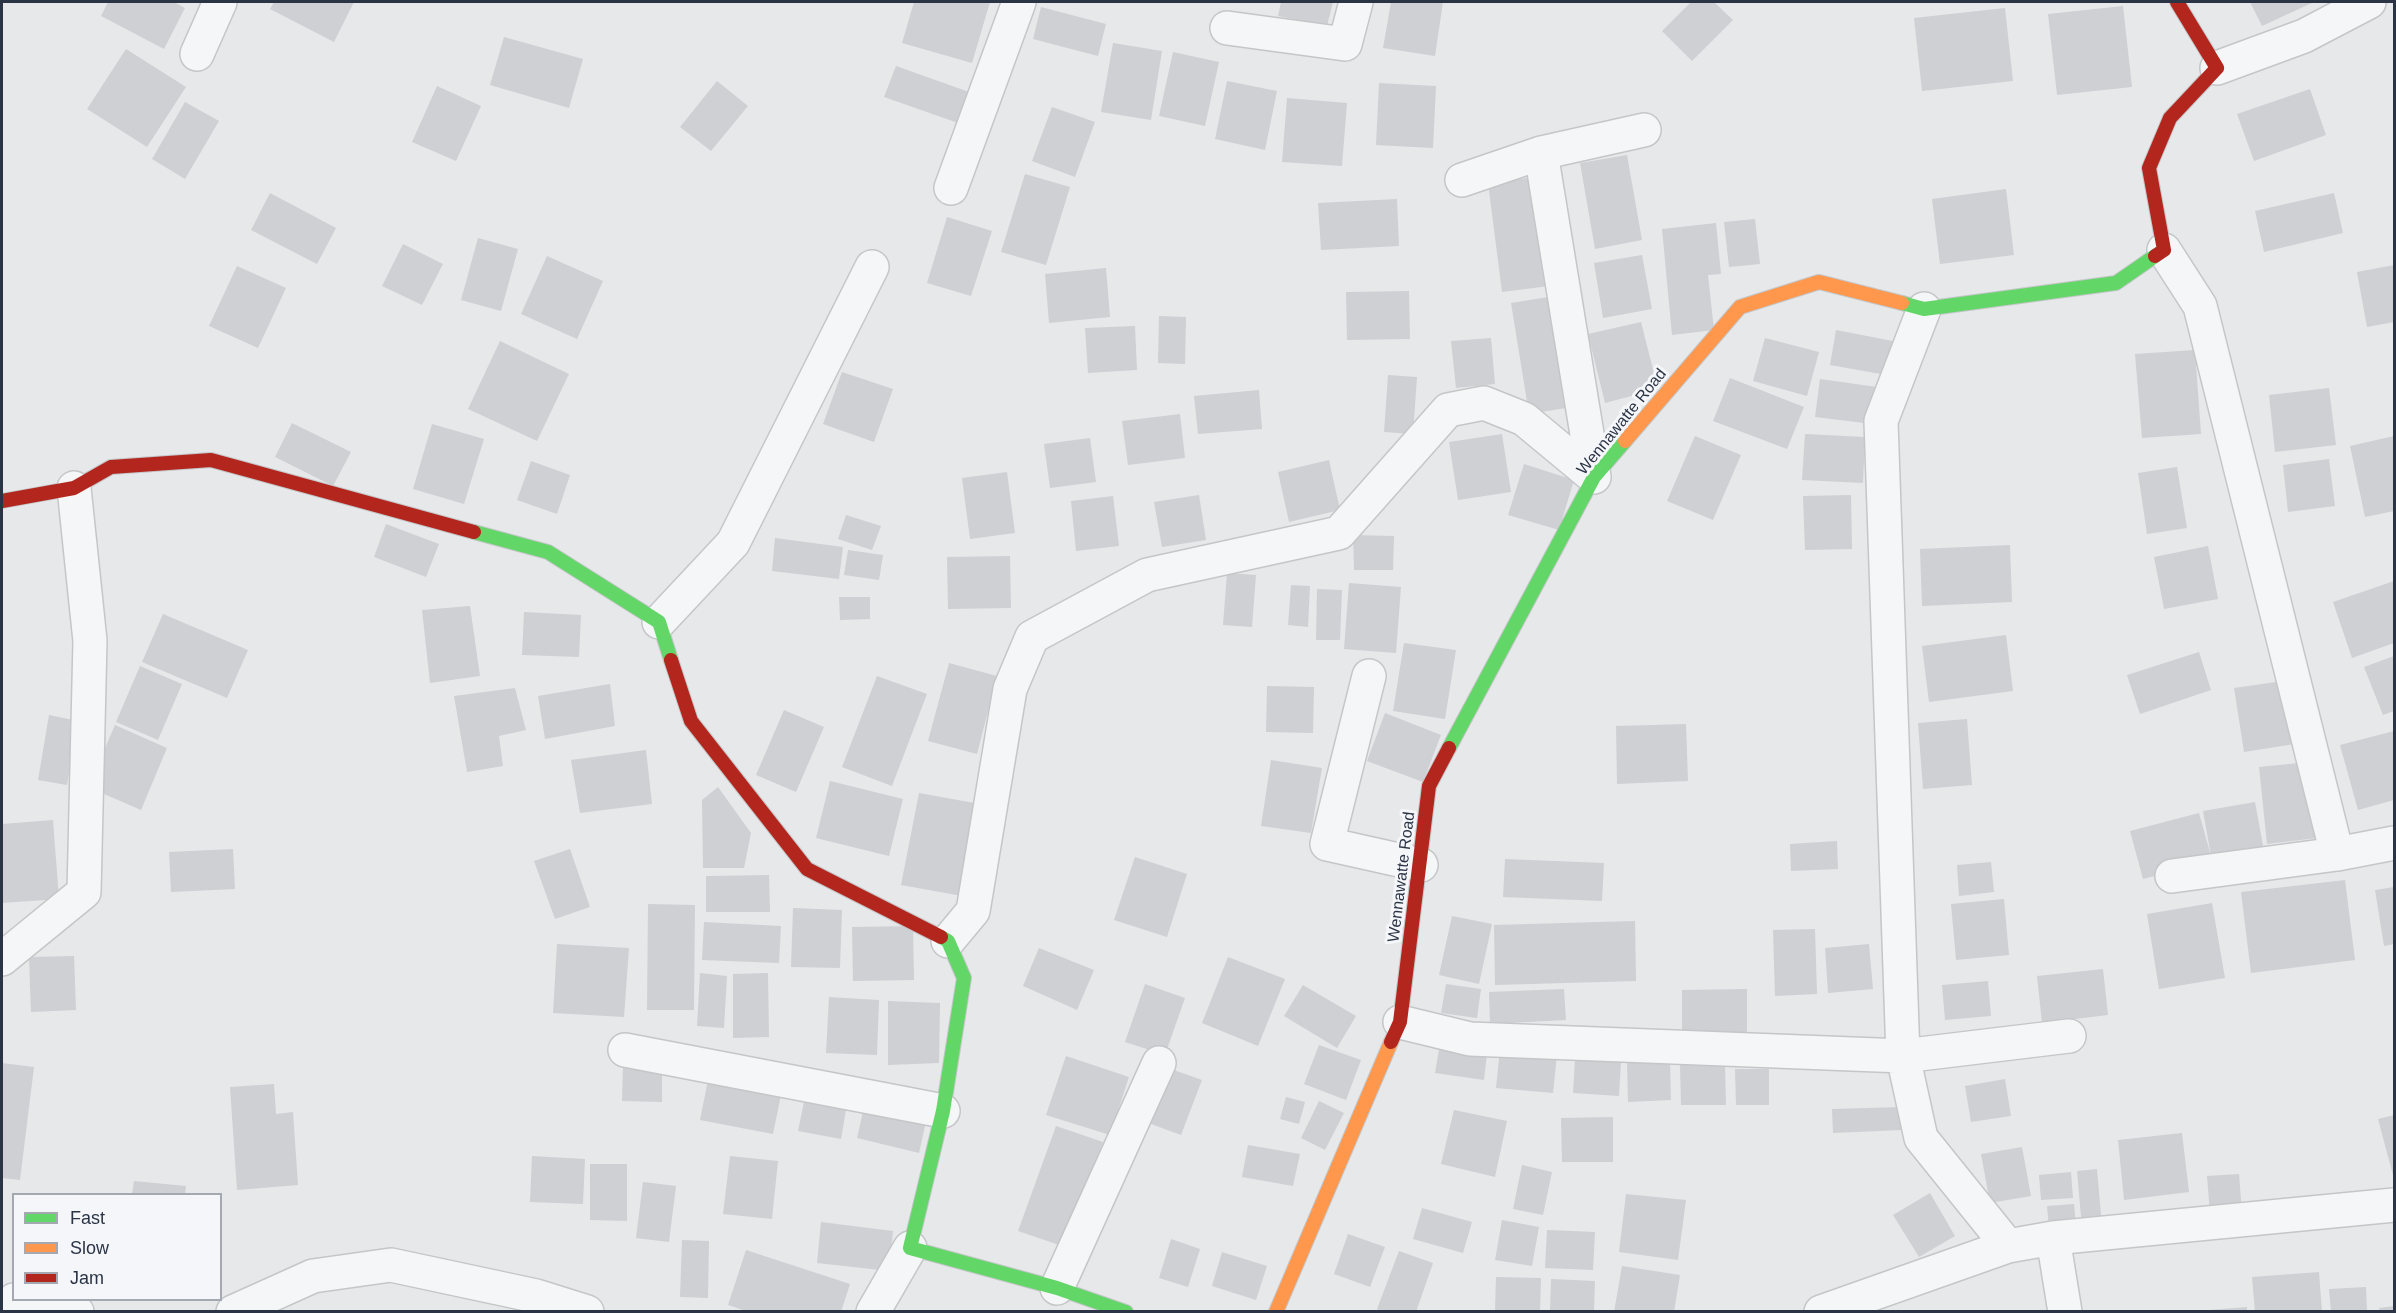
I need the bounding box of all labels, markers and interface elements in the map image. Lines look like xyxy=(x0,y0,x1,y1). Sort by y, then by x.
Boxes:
street label: Wennawatte Road xyxy=(1573,365,1671,479)
street label: Wennawatte Road xyxy=(1384,811,1420,943)
legend xyxy=(12,1193,222,1301)
text: Fast xyxy=(70,1208,105,1228)
text: Slow xyxy=(70,1238,109,1258)
text: Jam xyxy=(70,1268,104,1288)

